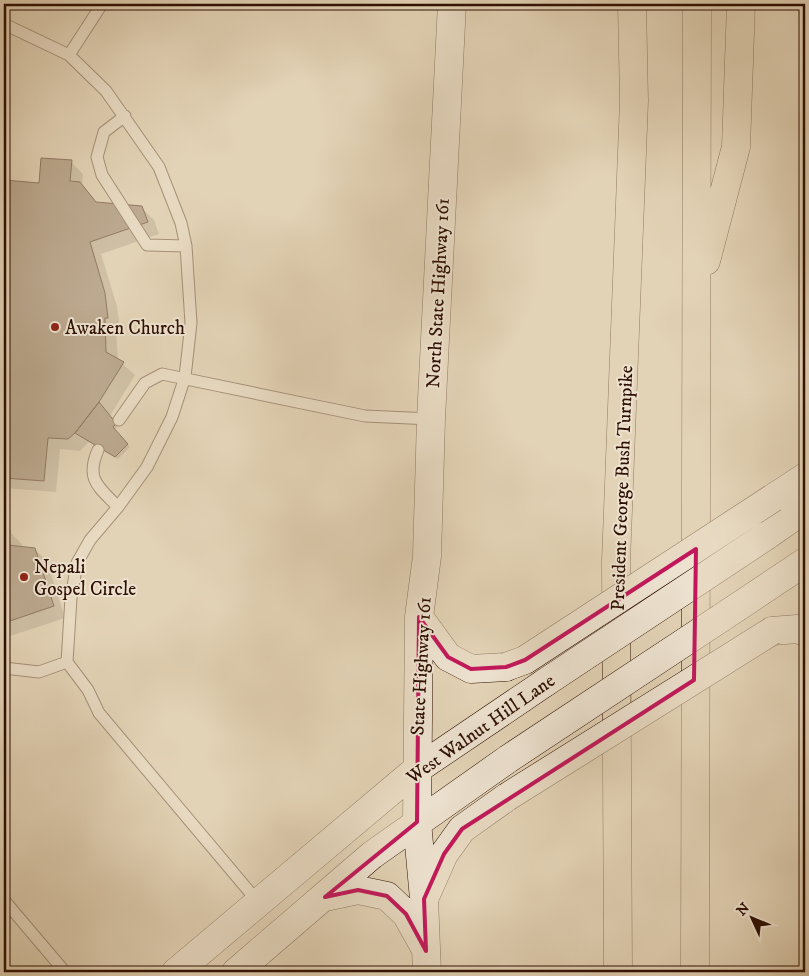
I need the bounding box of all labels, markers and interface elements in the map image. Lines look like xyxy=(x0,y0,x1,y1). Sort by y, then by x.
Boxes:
street label: North State Highway 161 xyxy=(422,197,455,389)
place label: Awaken Church xyxy=(65,317,185,340)
marker: Awaken Church xyxy=(49,321,61,333)
street label: President George Bush Turnpike xyxy=(607,365,638,611)
place label: Nepali Gospel Circle xyxy=(34,556,136,601)
marker: Nepali Gospel Circle xyxy=(18,571,30,583)
street label: State Highway 161 xyxy=(406,596,437,736)
street label: West Walnut Hill Lane xyxy=(401,669,560,790)
north arrow xyxy=(726,894,776,944)
text: N xyxy=(733,899,754,920)

